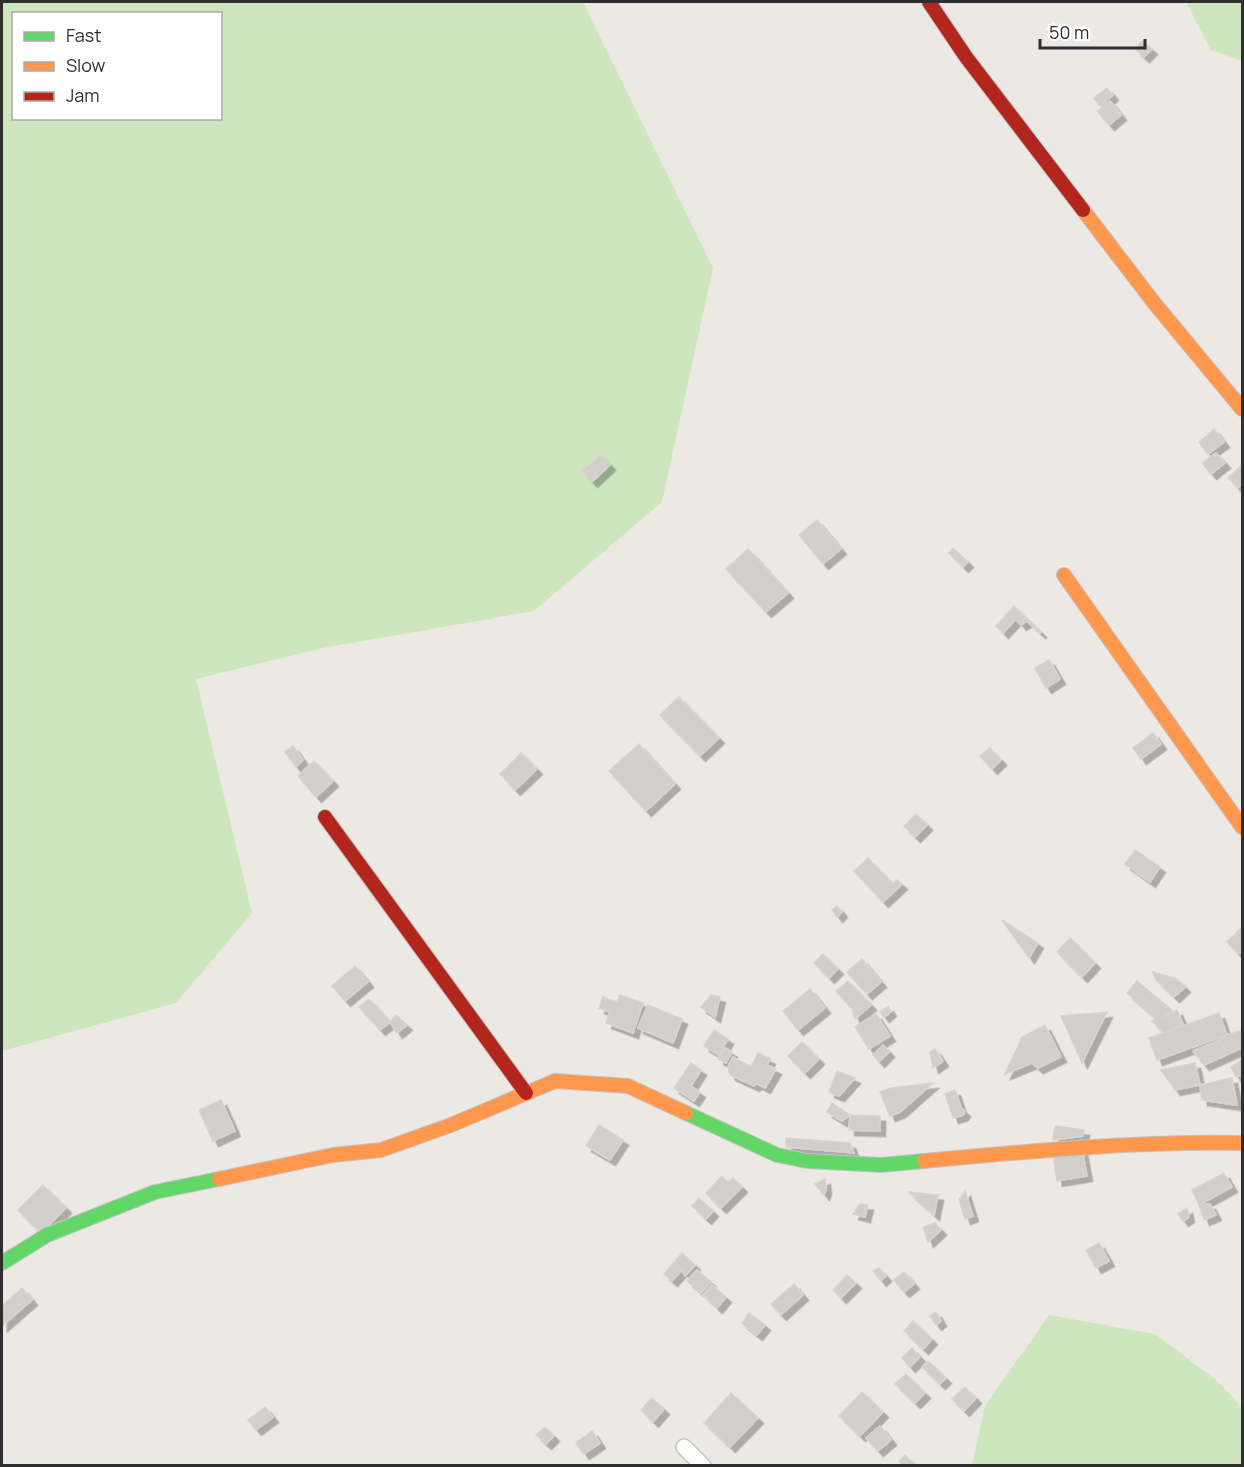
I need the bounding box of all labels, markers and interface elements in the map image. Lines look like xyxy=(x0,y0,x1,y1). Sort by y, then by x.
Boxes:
legend xyxy=(12,12,222,120)
scale bar xyxy=(1040,12,1145,50)
text: 50 m xyxy=(1049,20,1089,44)
text: Fast xyxy=(66,23,101,47)
text: Slow xyxy=(66,53,106,77)
text: Jam xyxy=(66,83,100,107)

